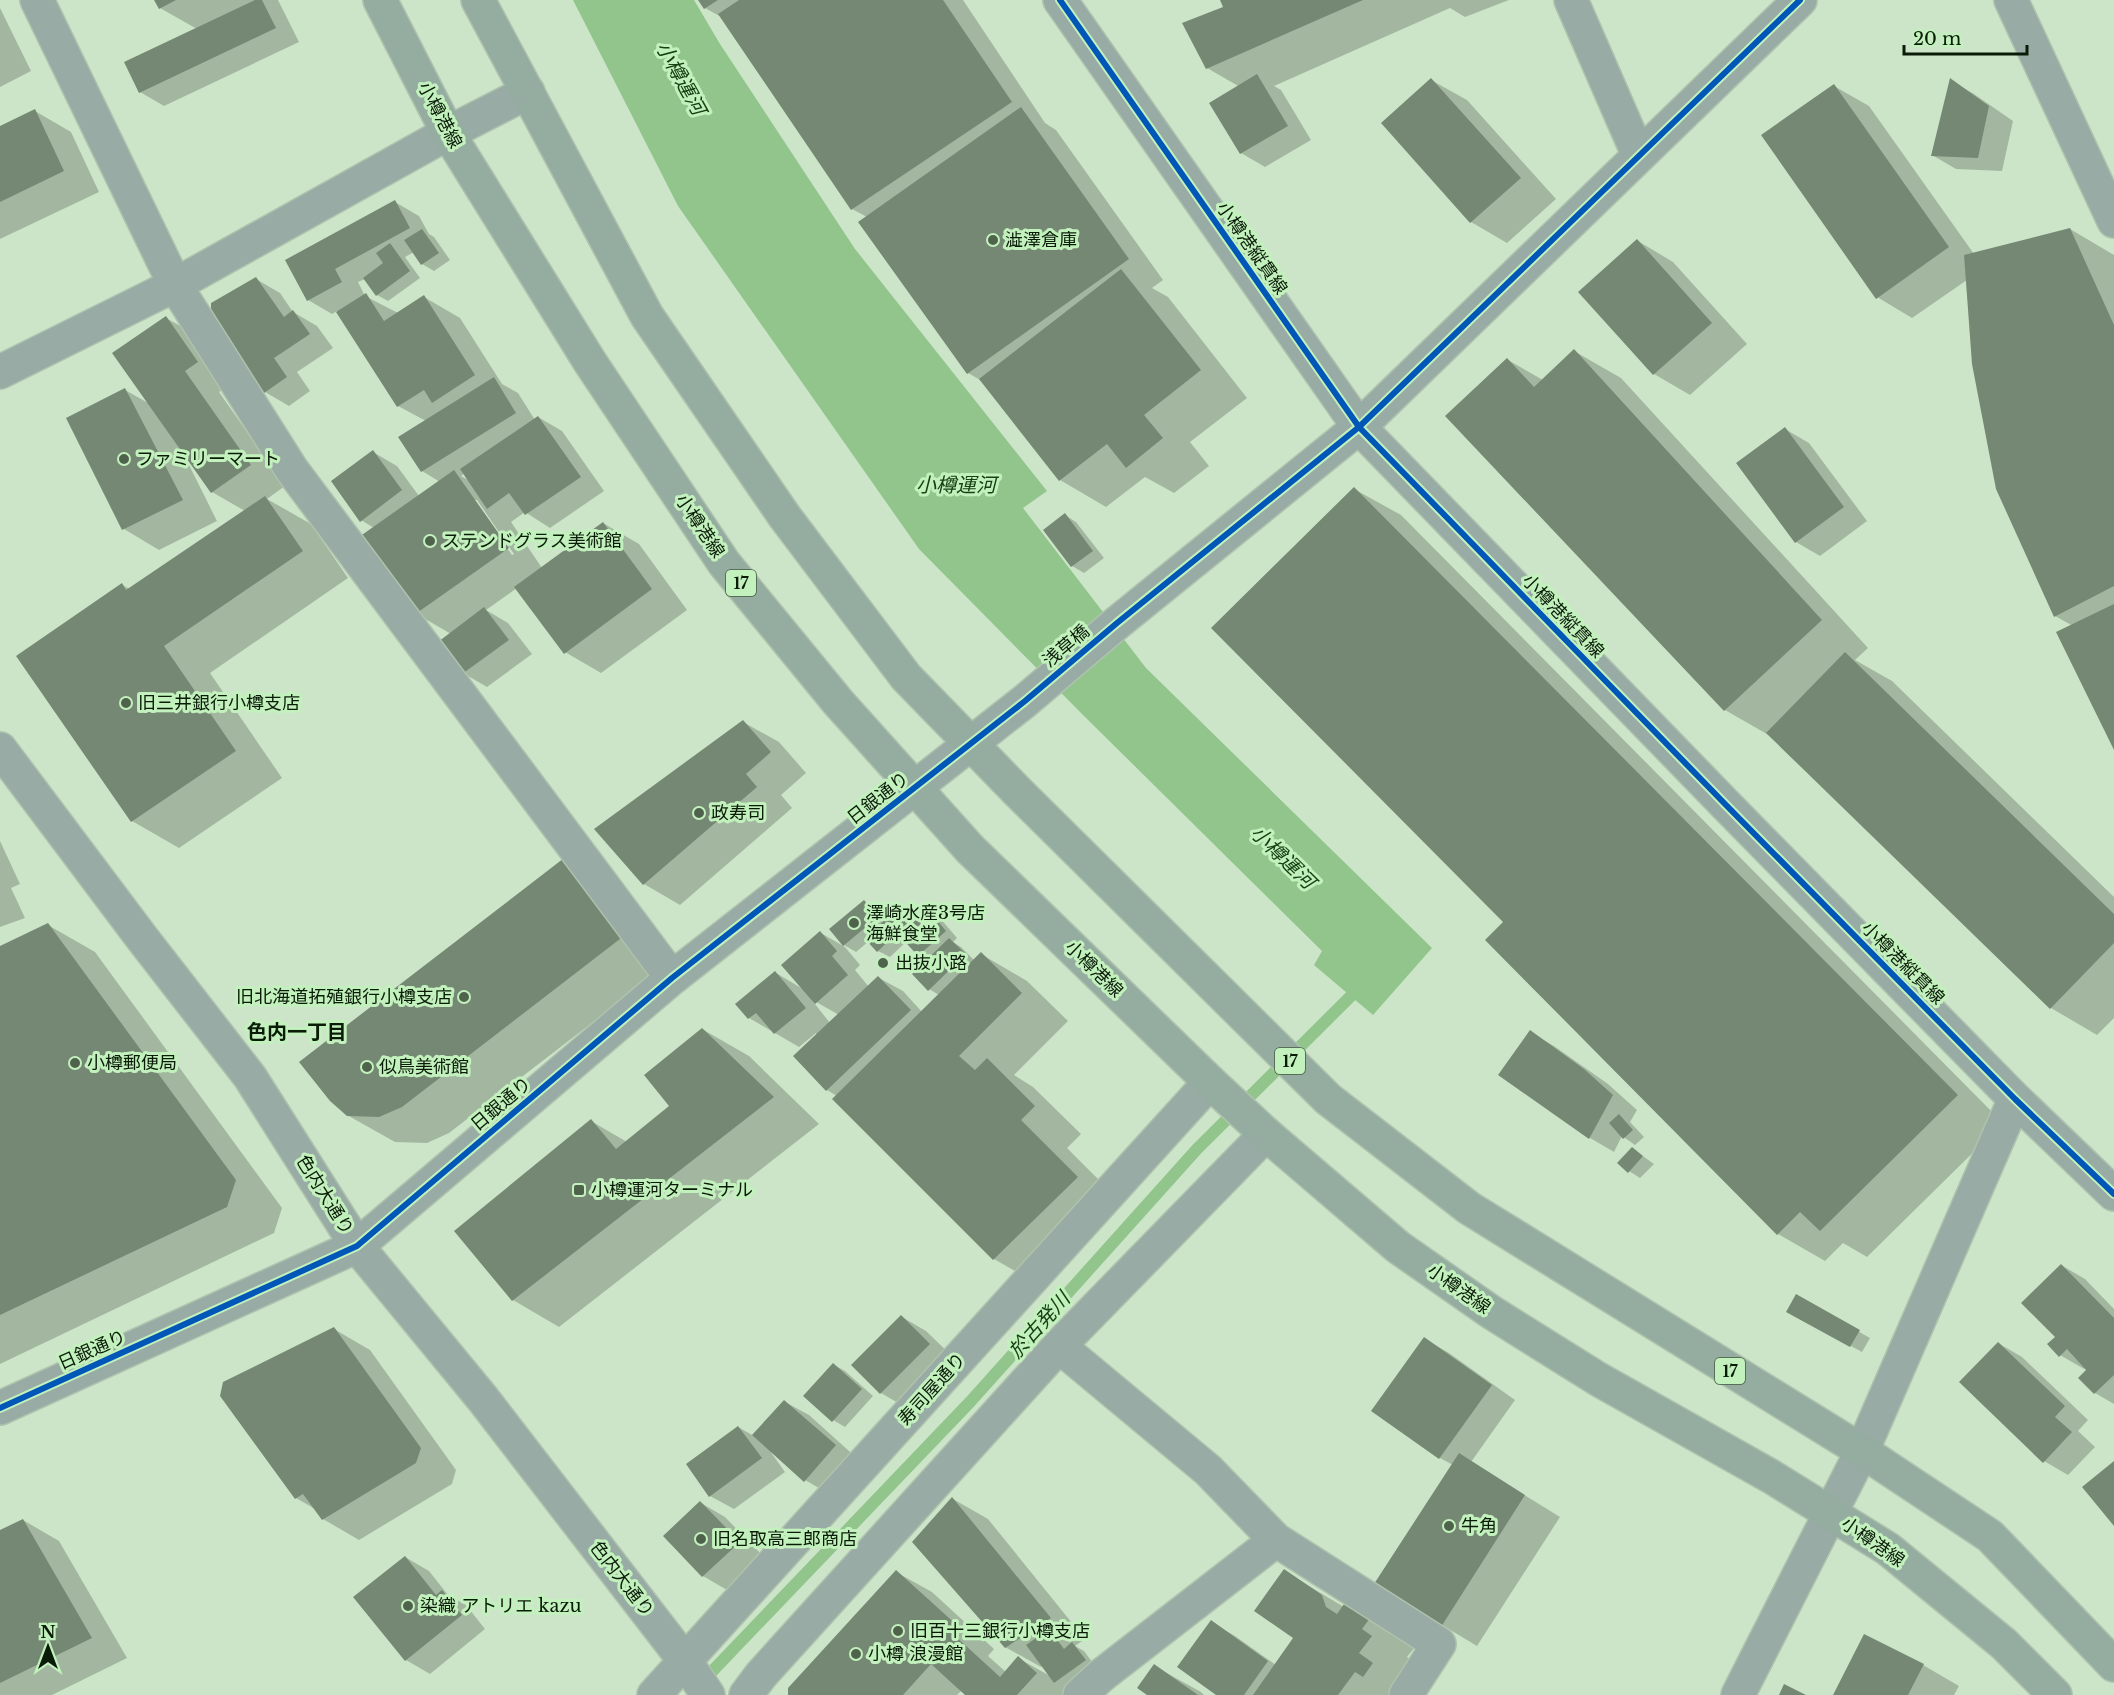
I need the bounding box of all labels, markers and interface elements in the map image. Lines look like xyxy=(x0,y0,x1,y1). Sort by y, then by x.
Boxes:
scale bar xyxy=(1904,18,2027,56)
text: 20 m xyxy=(1913,28,1961,50)
water label: 小樽運河 xyxy=(651,37,713,122)
street label: 小樽港線 xyxy=(413,78,467,152)
street label: 小樽港縦貫線 xyxy=(1212,197,1292,299)
place label: 澁澤倉庫 xyxy=(1005,229,1077,251)
marker: 澁澤倉庫 xyxy=(986,233,1000,247)
place label: ファミリーマート xyxy=(136,448,280,470)
marker: ファミリーマート xyxy=(117,452,131,466)
water label: 小樽運河 xyxy=(916,473,1000,497)
street label: 小樽港線 xyxy=(671,490,729,562)
place label: ステンドグラス美術館 xyxy=(442,530,622,552)
marker: ステンドグラス美術館 xyxy=(423,534,437,548)
road number: 17 xyxy=(726,570,756,596)
street label: 小樽港縦貫線 xyxy=(1518,570,1608,662)
street label: 浅草橋 xyxy=(1038,620,1094,672)
place label: 旧三井銀行小樽支店 xyxy=(138,692,300,714)
marker: 旧三井銀行小樽支店 xyxy=(119,696,133,710)
street label: 日銀通り xyxy=(843,767,913,829)
place label: 政寿司 xyxy=(711,802,765,824)
marker: 政寿司 xyxy=(692,806,706,820)
water label: 小樽運河 xyxy=(1246,821,1323,896)
place label: 澤崎水産3号店 海鮮食堂 xyxy=(866,902,985,945)
marker: 澤崎水産3号店 海鮮食堂 xyxy=(847,916,861,930)
street label: 小樽港縦貫線 xyxy=(1857,917,1949,1009)
street label: 小樽港線 xyxy=(1060,936,1128,1002)
place label: 出抜小路 xyxy=(895,952,967,974)
marker: 出抜小路 xyxy=(876,956,890,970)
place label: 旧北海道拓殖銀行小樽支店 xyxy=(236,986,452,1008)
marker: 旧北海道拓殖銀行小樽支店 xyxy=(457,990,471,1004)
district label: 色内一丁目 xyxy=(247,1020,347,1044)
road number: 17 xyxy=(1275,1048,1305,1074)
place label: 小樽郵便局 xyxy=(87,1052,177,1074)
marker: 小樽郵便局 xyxy=(68,1056,82,1070)
place label: 似鳥美術館 xyxy=(379,1056,469,1078)
marker: 似鳥美術館 xyxy=(360,1060,374,1074)
street label: 日銀通り xyxy=(466,1072,536,1136)
street label: 色内大通り xyxy=(292,1151,358,1239)
place label: 小樽運河ターミナル xyxy=(591,1179,753,1201)
marker: 小樽運河ターミナル xyxy=(572,1183,586,1197)
street label: 小樽港線 xyxy=(1423,1259,1495,1319)
water label: 於古発川 xyxy=(1003,1286,1076,1363)
street label: 日銀通り xyxy=(55,1325,129,1375)
street label: 寿司屋通り xyxy=(894,1348,970,1430)
road number: 17 xyxy=(1715,1358,1745,1384)
street label: 小樽港線 xyxy=(1837,1512,1909,1572)
place label: 牛角 xyxy=(1461,1515,1497,1537)
marker: 牛角 xyxy=(1442,1519,1456,1533)
place label: 旧名取高三郎商店 xyxy=(713,1528,857,1550)
marker: 旧名取高三郎商店 xyxy=(694,1532,708,1546)
street label: 色内大通り xyxy=(586,1537,658,1621)
place label: 染織 アトリエ kazu xyxy=(420,1595,581,1617)
marker: 染織 アトリエ kazu xyxy=(401,1599,415,1613)
north arrow xyxy=(18,1617,78,1677)
place label: 旧百十三銀行小樽支店 xyxy=(910,1620,1090,1642)
text: N xyxy=(40,1622,56,1642)
marker: 旧百十三銀行小樽支店 xyxy=(891,1624,905,1638)
place label: 小樽 浪漫館 xyxy=(868,1643,963,1665)
marker: 小樽 浪漫館 xyxy=(849,1647,863,1661)

